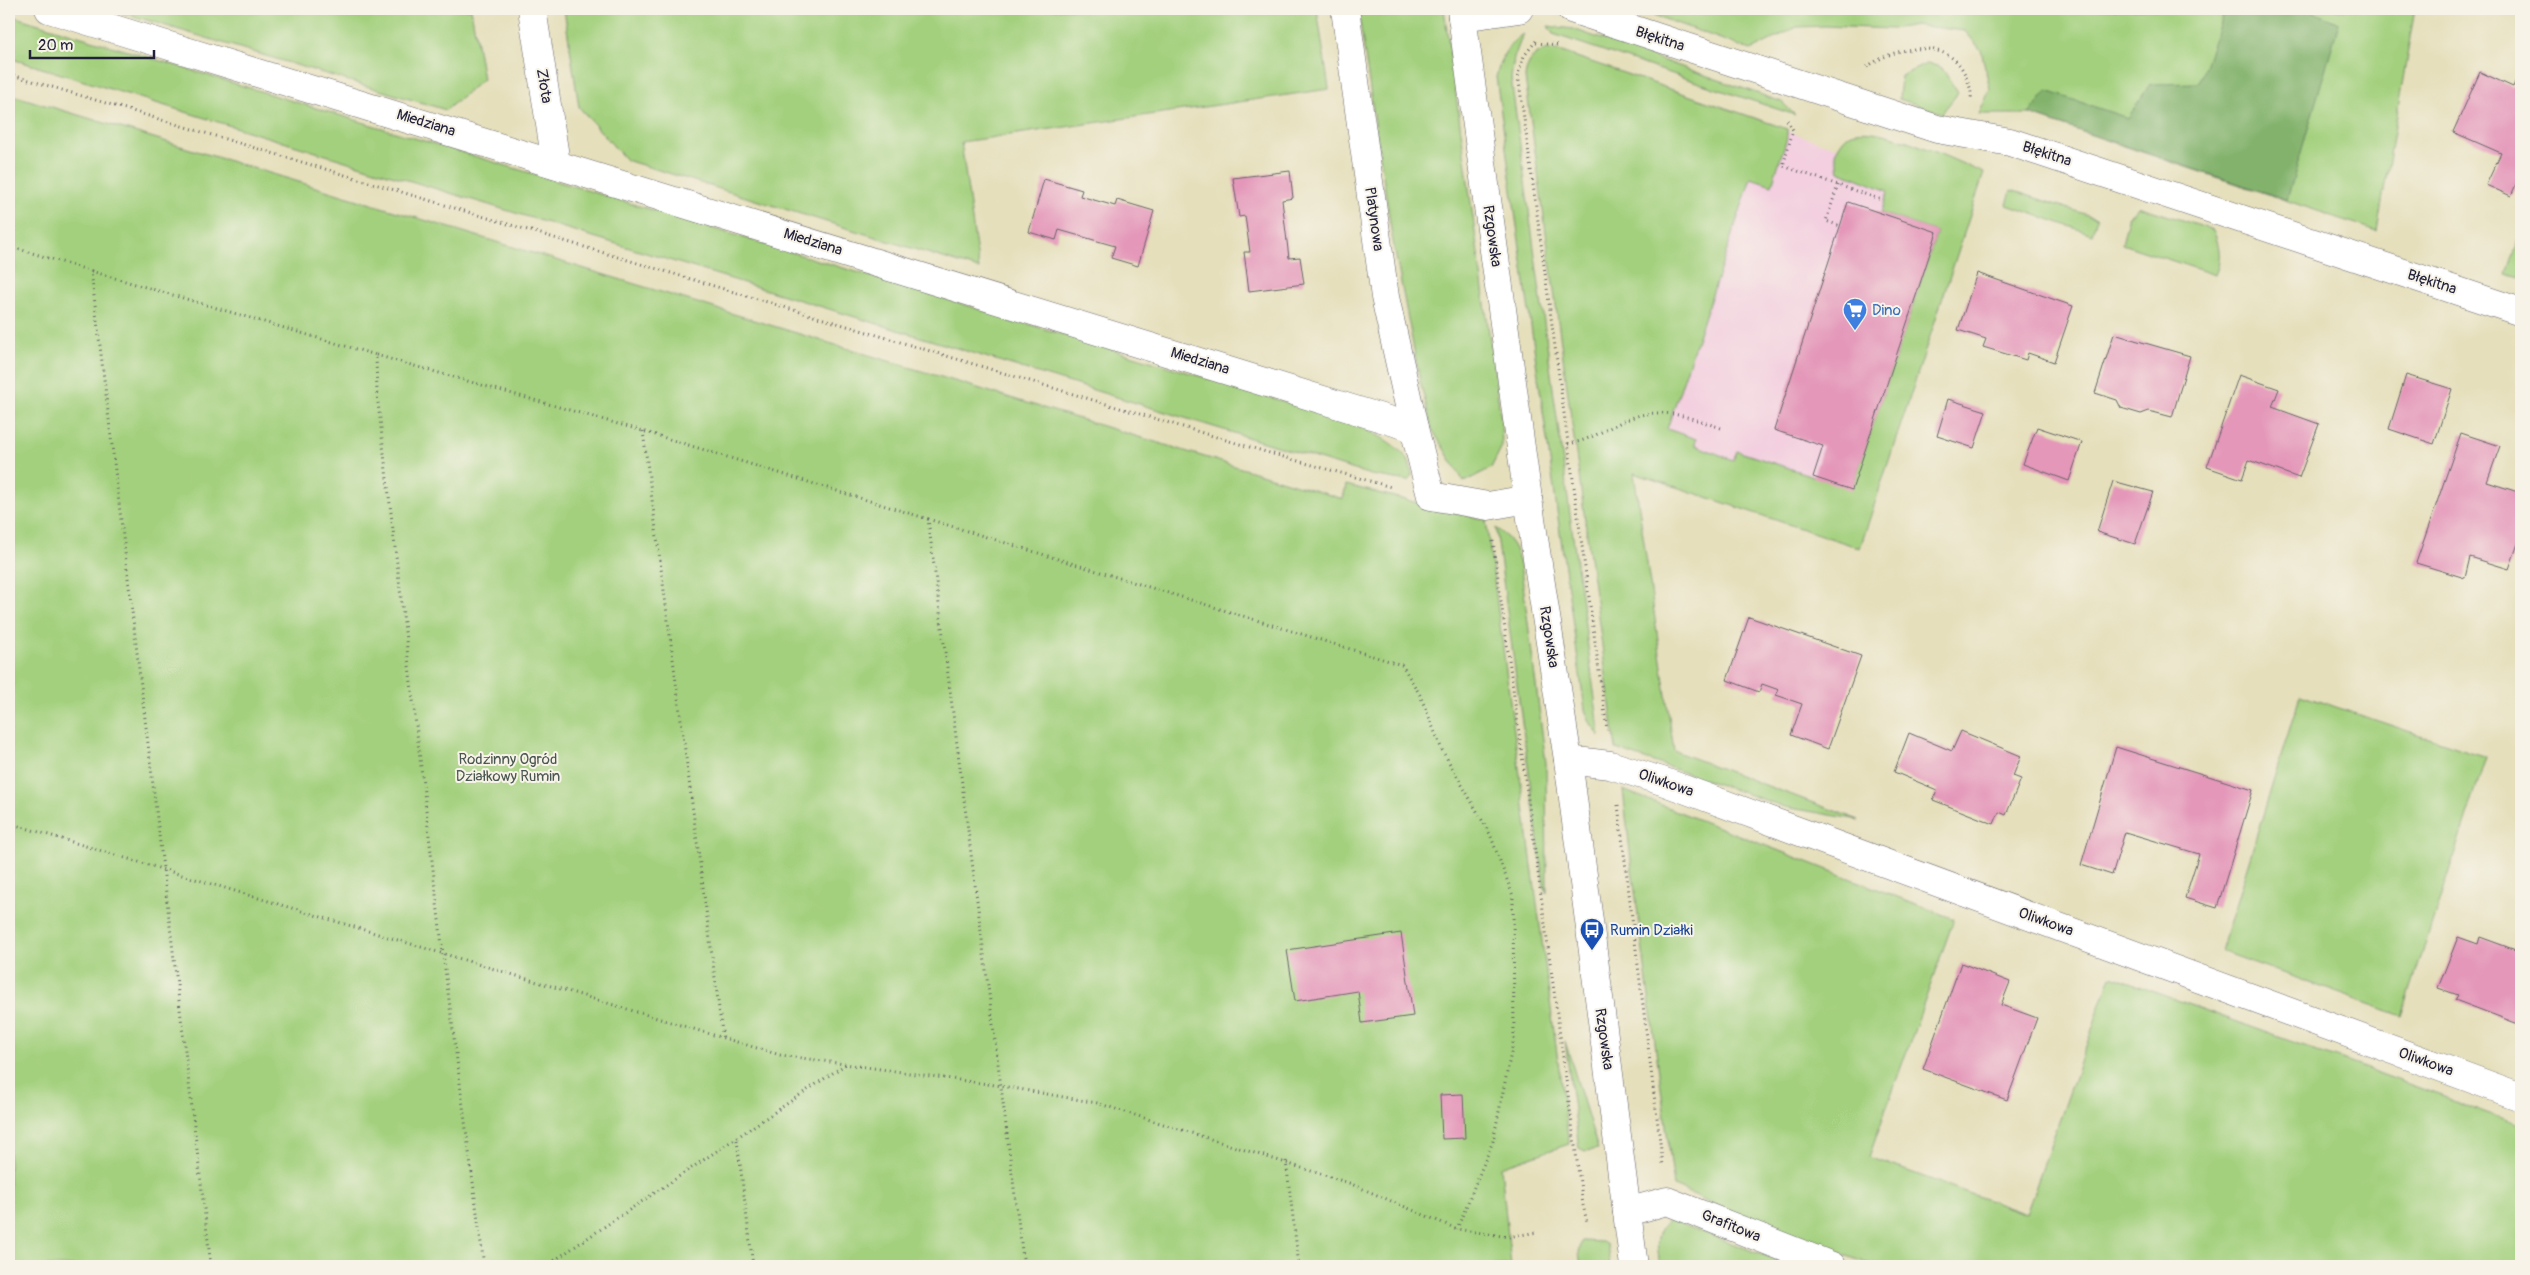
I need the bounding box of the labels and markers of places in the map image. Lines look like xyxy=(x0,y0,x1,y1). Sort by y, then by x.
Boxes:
supermarket icon: Dino xyxy=(1842,297,1868,331)
place label: Dino xyxy=(1872,301,1901,320)
bus stop icon: Rumin Działki xyxy=(1579,917,1605,951)
place label: Rumin Działki xyxy=(1610,921,1693,940)

